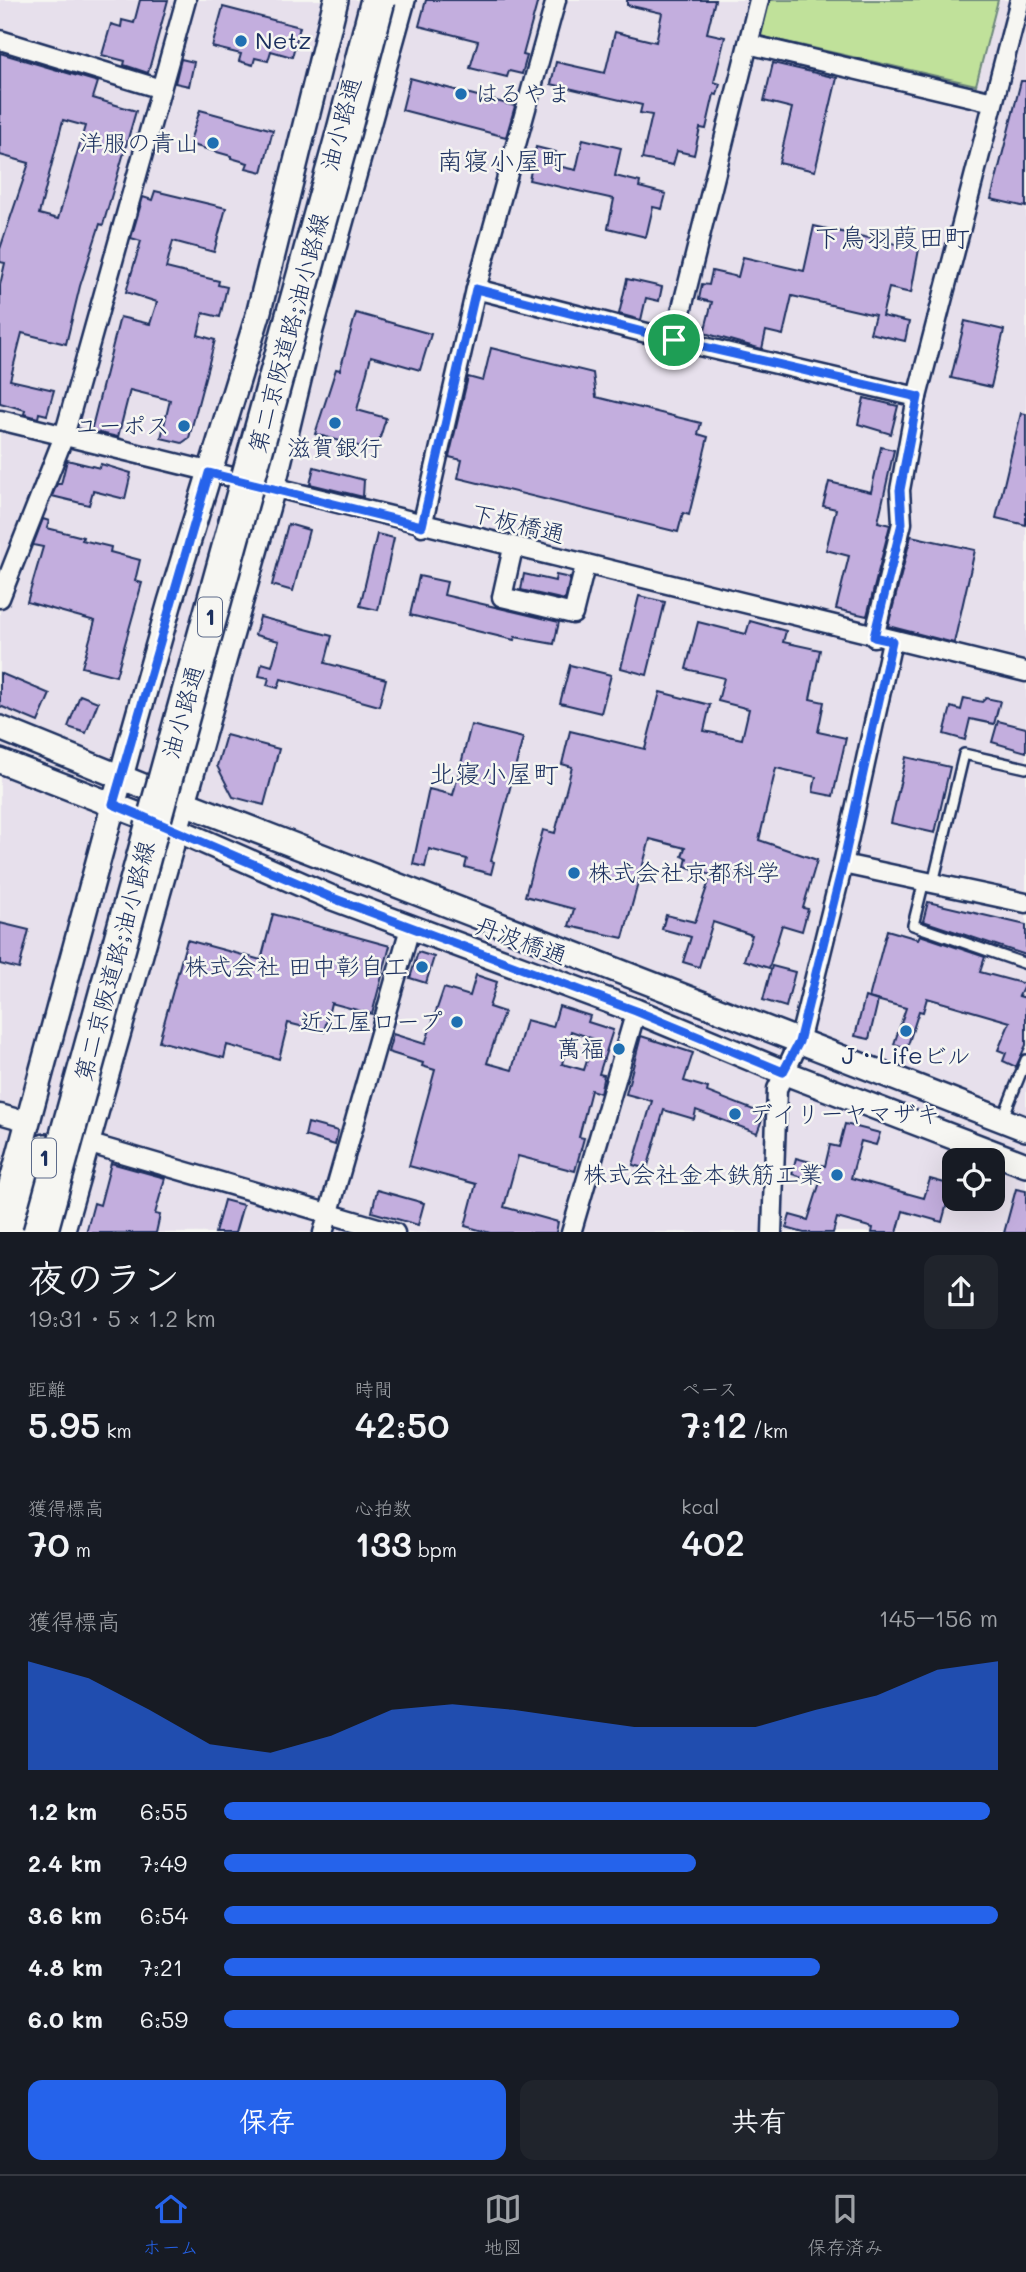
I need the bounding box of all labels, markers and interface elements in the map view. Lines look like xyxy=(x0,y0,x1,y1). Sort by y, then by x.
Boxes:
place label: Netz xyxy=(255,24,311,55)
marker: Netz xyxy=(233,33,249,49)
street label: 油小路通 xyxy=(312,73,367,174)
place label: はるやま xyxy=(475,77,571,108)
marker: はるやま xyxy=(453,86,469,102)
place label: 洋服の青山 xyxy=(79,126,199,157)
marker: 洋服の青山 xyxy=(205,135,221,151)
district label: 南寝小屋町 xyxy=(437,143,567,177)
street label: 第二京阪道路;油小路線 xyxy=(240,209,335,456)
district label: 下鳥羽葭田町 xyxy=(814,220,970,254)
pin xyxy=(644,310,704,370)
icon: arrive xyxy=(655,321,693,359)
place label: ユーポス xyxy=(75,409,170,440)
marker: 滋賀銀行 xyxy=(327,415,343,431)
marker: ユーポス xyxy=(176,418,192,434)
place label: 滋賀銀行 xyxy=(287,431,383,462)
street label: 下板橋通 xyxy=(468,496,569,549)
road number: 1 xyxy=(198,597,222,636)
street label: 油小路通 xyxy=(153,661,210,762)
district label: 北寝小屋町 xyxy=(429,756,559,790)
street label: 第二京阪道路;油小路線 xyxy=(66,837,161,1084)
place label: 株式会社京都科学 xyxy=(588,856,780,887)
marker: 株式会社京都科学 xyxy=(566,865,582,881)
street label: 丹波橋通 xyxy=(471,909,572,971)
place label: 株式会社 田中彰自工 xyxy=(184,950,408,981)
marker: 株式会社 田中彰自工 xyxy=(414,959,430,975)
place label: 近江屋ロープ xyxy=(300,1005,443,1036)
marker: 近江屋ロープ xyxy=(449,1014,465,1030)
marker: J・Lifeビル xyxy=(898,1023,914,1039)
place label: 萬福 xyxy=(557,1032,605,1063)
place label: J・Lifeビル xyxy=(842,1039,970,1070)
marker: 萬福 xyxy=(611,1041,627,1057)
place label: デイリーヤマザキ xyxy=(749,1097,940,1128)
marker: デイリーヤマザキ xyxy=(727,1106,743,1122)
road number: 1 xyxy=(32,1138,56,1177)
map controls xyxy=(942,1148,1005,1211)
button: locate xyxy=(942,1148,1005,1211)
place label: 株式会社金本鉄筋工業 xyxy=(583,1158,823,1189)
marker: 株式会社金本鉄筋工業 xyxy=(829,1167,845,1183)
text: 夜のラン xyxy=(28,1252,180,1302)
button: share xyxy=(924,1255,998,1329)
text: 19:31 · 5 × 1.2 km xyxy=(28,1303,216,1333)
text: 距離 xyxy=(28,1376,66,1401)
text: 時間 xyxy=(355,1376,393,1401)
text: ペース xyxy=(681,1376,737,1401)
text: 5.95 xyxy=(28,1401,100,1447)
text: 42:50 xyxy=(355,1401,449,1447)
text: 7:12 xyxy=(681,1401,747,1447)
text: km xyxy=(100,1418,132,1443)
text: /km xyxy=(747,1418,788,1443)
text: kcal xyxy=(681,1494,719,1519)
text: 獲得標高 xyxy=(28,1495,104,1520)
text: 心拍数 xyxy=(355,1495,412,1520)
text: 402 xyxy=(681,1519,745,1565)
text: 70 xyxy=(28,1520,70,1566)
text: 133 xyxy=(355,1520,412,1566)
text: m xyxy=(70,1537,91,1562)
text: bpm xyxy=(412,1537,457,1562)
text: 145–156 m xyxy=(879,1603,998,1633)
text: 獲得標高 xyxy=(28,1606,120,1636)
text: 1.2 km xyxy=(28,1796,97,1826)
text: 6:55 xyxy=(140,1796,188,1826)
text: 2.4 km xyxy=(28,1848,101,1878)
text: 7:49 xyxy=(140,1848,187,1878)
text: 3.6 km xyxy=(28,1900,102,1930)
text: 6:54 xyxy=(140,1900,188,1930)
text: 4.8 km xyxy=(28,1952,103,1982)
text: 7:21 xyxy=(140,1952,183,1982)
text: 6.0 km xyxy=(28,2004,103,2034)
text: 6:59 xyxy=(140,2004,188,2034)
button: 保存 xyxy=(28,2080,506,2160)
button: 共有 xyxy=(520,2080,998,2160)
tab: ホーム xyxy=(143,2190,199,2259)
tab: 地図 xyxy=(484,2190,522,2259)
tab: 保存済み xyxy=(807,2190,883,2259)

